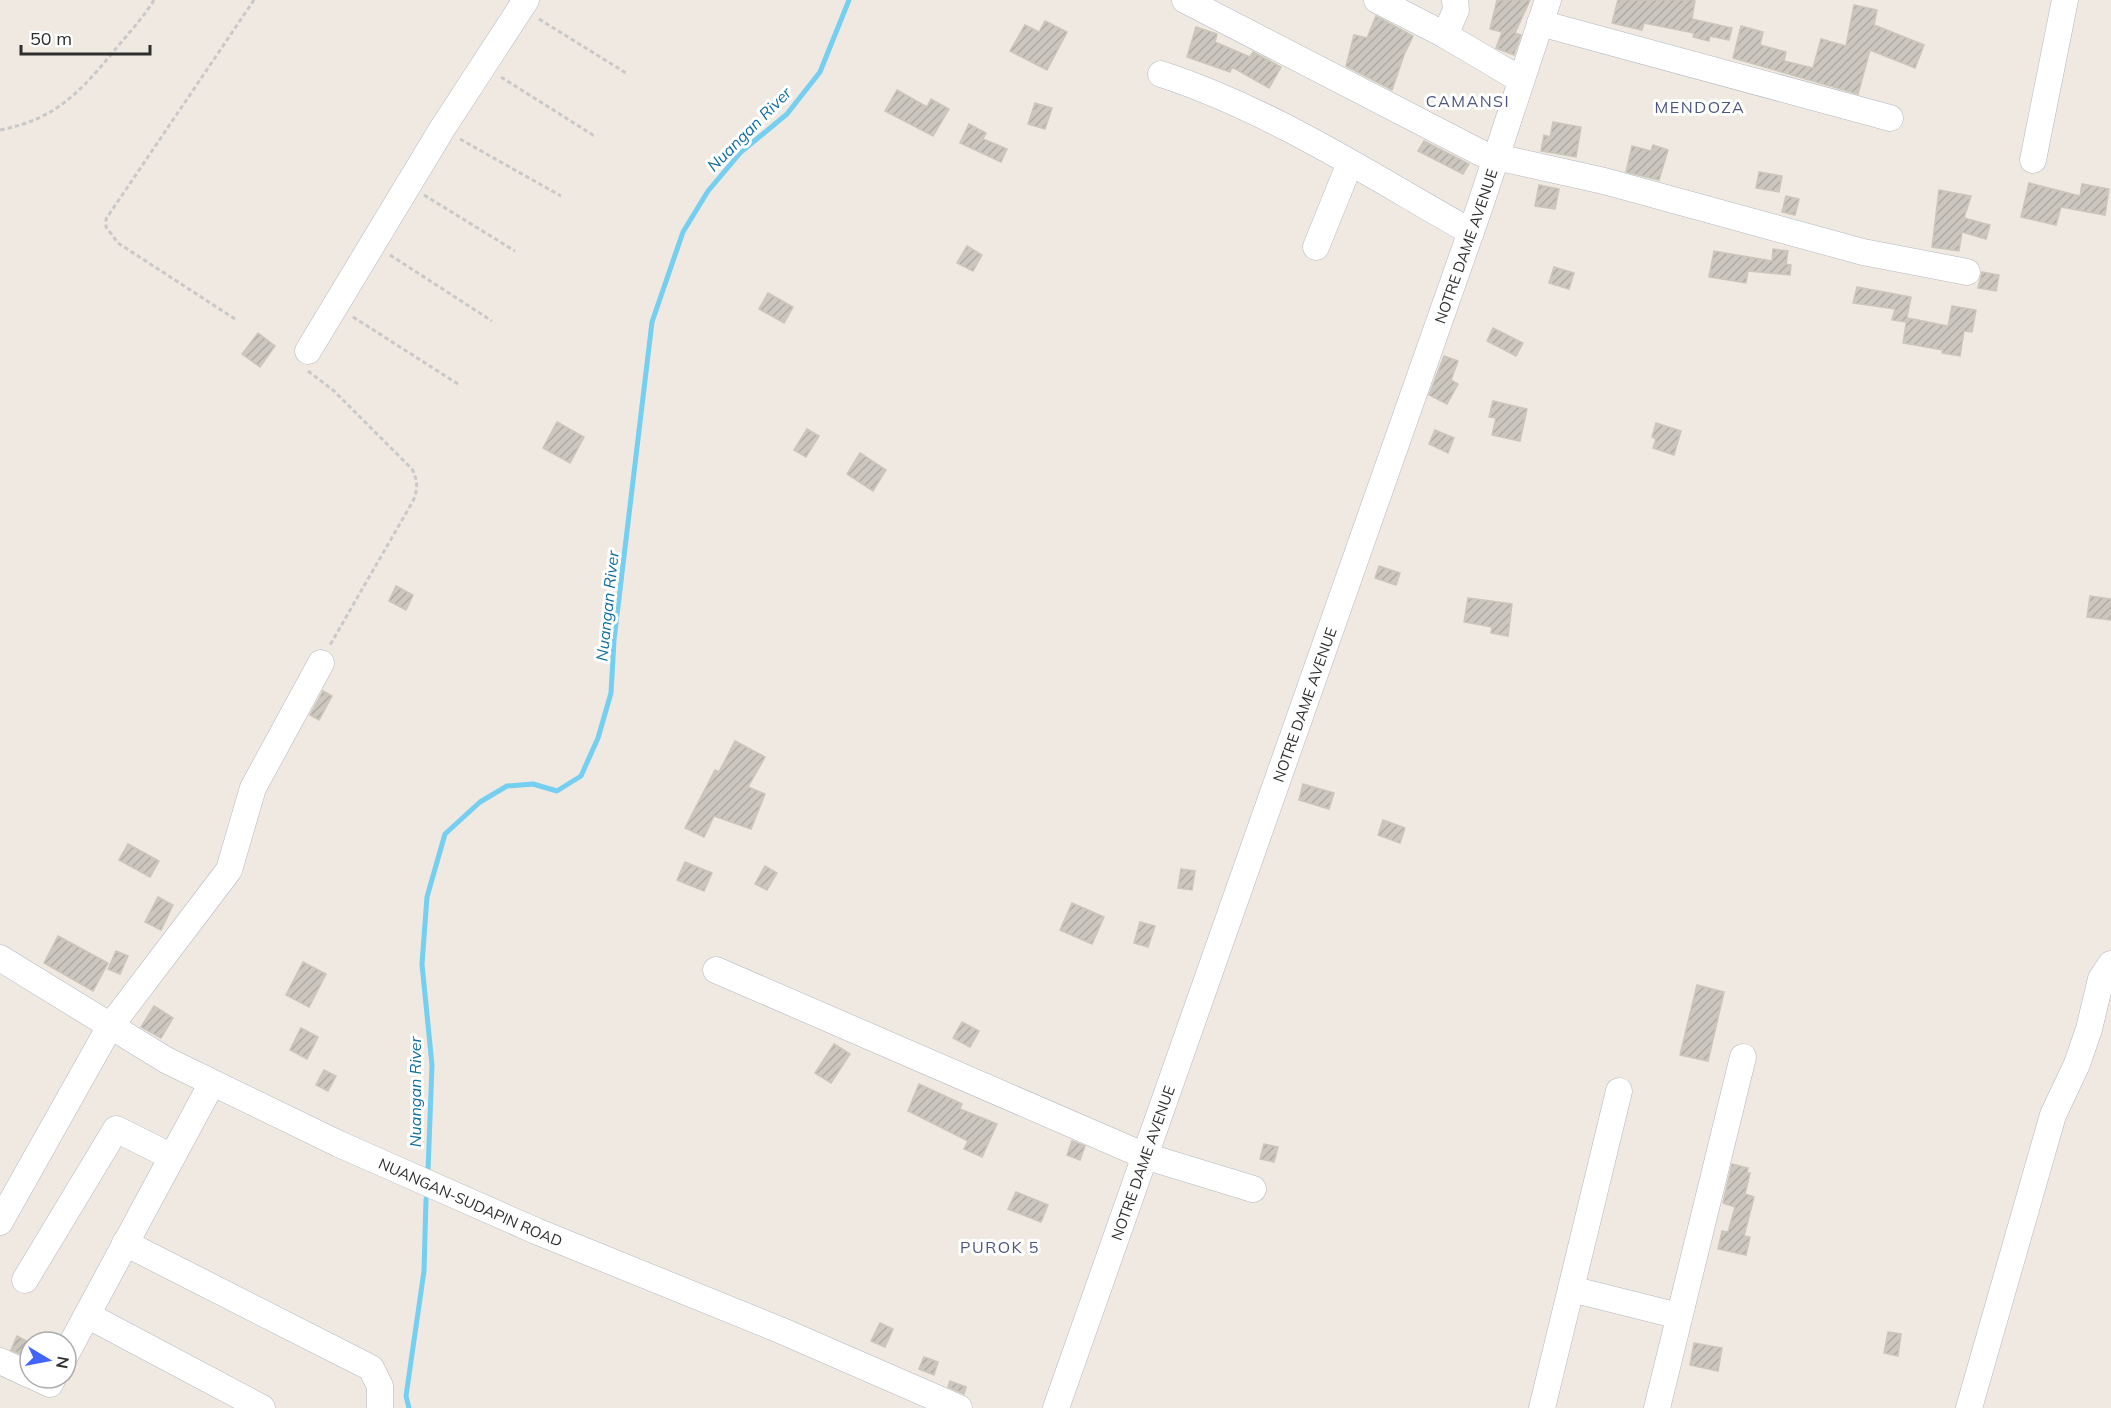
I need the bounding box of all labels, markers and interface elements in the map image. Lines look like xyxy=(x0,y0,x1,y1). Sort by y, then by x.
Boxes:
scale bar xyxy=(21,18,150,56)
text: 50 m xyxy=(30,27,72,50)
water label: Nuangan River xyxy=(703,82,796,175)
district label: CAMANSI xyxy=(1426,91,1510,111)
district label: MENDOZA xyxy=(1655,97,1745,117)
street label: NOTRE DAME AVENUE xyxy=(1430,166,1501,326)
water label: Nuangan River xyxy=(591,549,623,662)
street label: NOTRE DAME AVENUE xyxy=(1268,625,1340,784)
water label: Nuangan River xyxy=(405,1035,425,1147)
street label: NOTRE DAME AVENUE xyxy=(1106,1083,1179,1243)
street label: NUANGAN-SUDAPIN ROAD xyxy=(376,1153,565,1250)
district label: PUROK 5 xyxy=(960,1237,1040,1257)
north arrow xyxy=(18,1330,78,1390)
text: N xyxy=(52,1355,74,1370)

